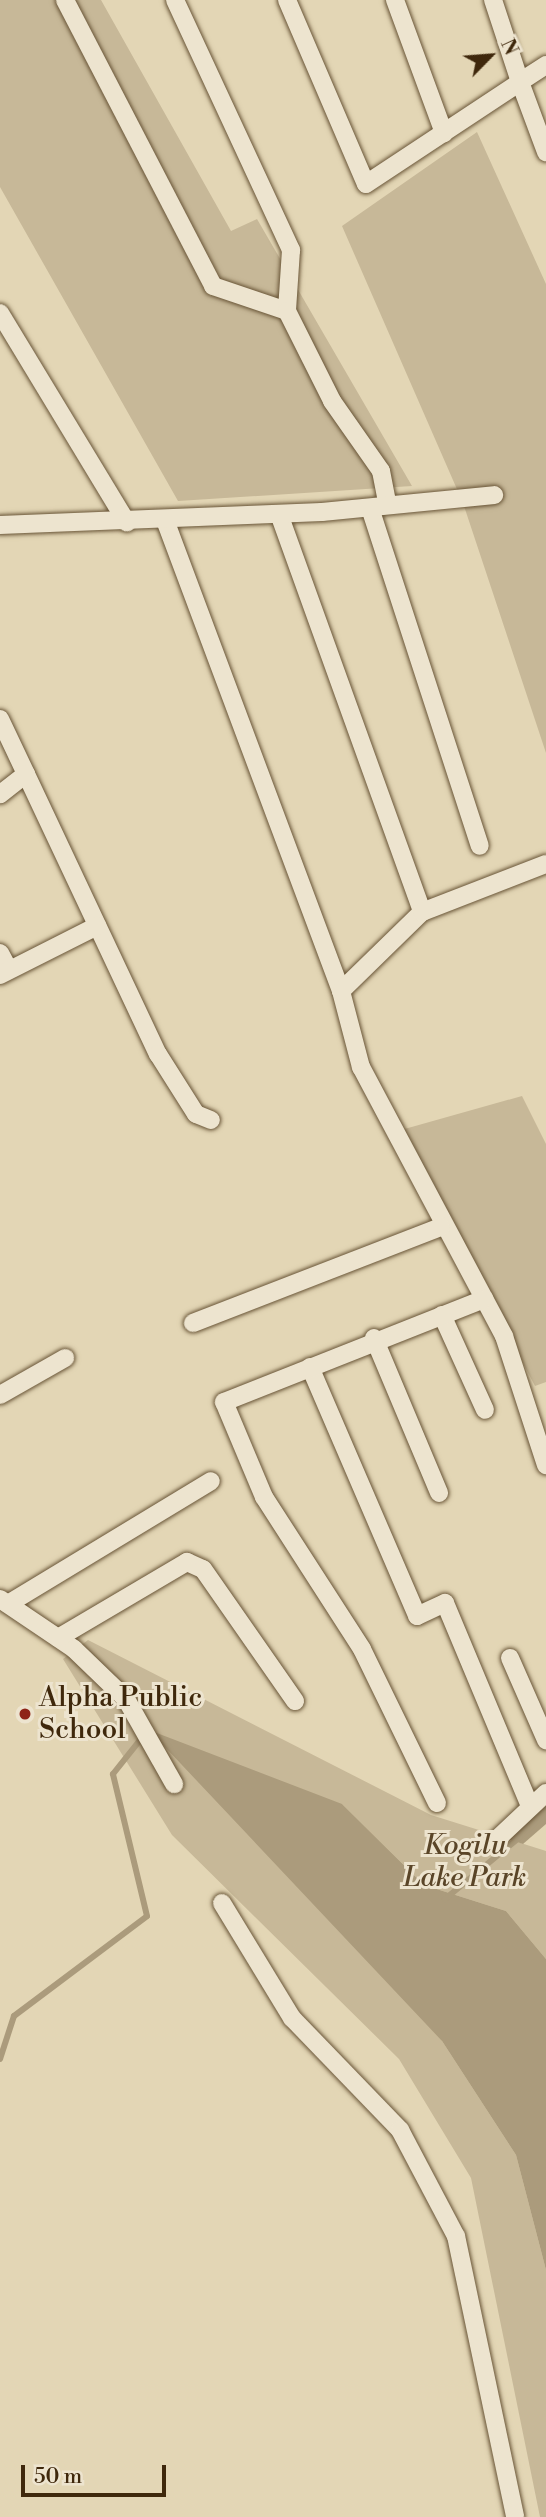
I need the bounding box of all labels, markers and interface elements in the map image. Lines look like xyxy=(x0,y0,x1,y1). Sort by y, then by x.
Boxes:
north arrow xyxy=(455,21,525,91)
text: N xyxy=(495,35,523,59)
place label: Alpha Public School xyxy=(39,1681,202,1747)
marker: Alpha Public School xyxy=(17,1706,33,1722)
park label: Kogilu Lake Park xyxy=(404,1829,526,1895)
scale bar xyxy=(24,2450,170,2494)
text: 50 m xyxy=(34,2464,82,2490)

